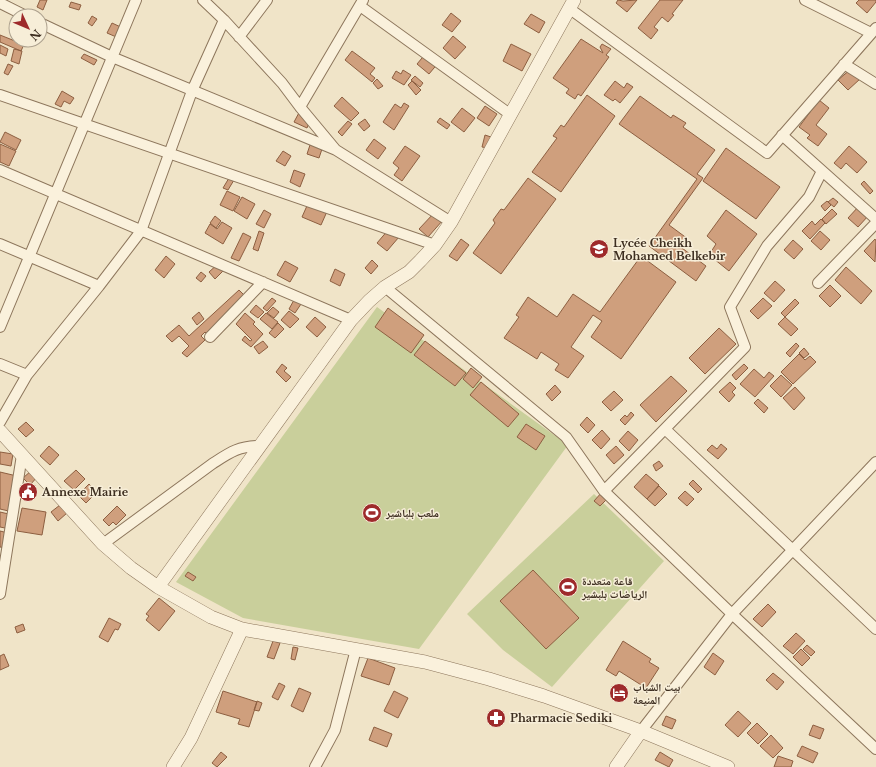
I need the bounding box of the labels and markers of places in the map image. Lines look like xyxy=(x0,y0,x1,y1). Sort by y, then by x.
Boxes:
place label: Lycée Cheikh Mohamed Belkebir xyxy=(613,236,726,263)
school or university icon: Lycée Cheikh Mohamed Belkebir xyxy=(588,238,610,260)
public building icon: Annexe Mairie xyxy=(17,481,39,503)
place label: Annexe Mairie xyxy=(41,485,129,499)
sports icon: ملعب بلباشير xyxy=(361,502,383,524)
place label: ملعب بلباشير xyxy=(385,506,439,520)
place label: قاعة متعددة الرياضات بلبشير xyxy=(581,574,647,601)
sports icon: قاعة متعددة الرياضات بلبشير xyxy=(557,576,579,598)
place label: بيت الشباب المنيعة xyxy=(633,680,680,707)
hotel icon: بيت الشباب المنيعة xyxy=(608,682,630,704)
pharmacy icon: Pharmacie Sediki xyxy=(485,707,507,729)
place label: Pharmacie Sediki xyxy=(510,711,612,725)

